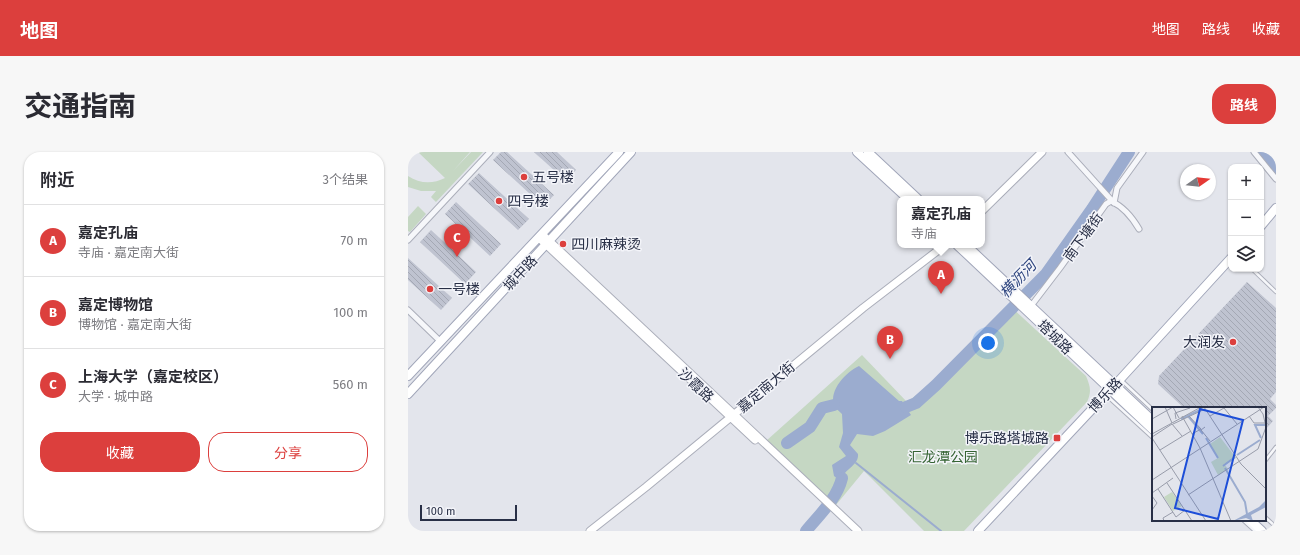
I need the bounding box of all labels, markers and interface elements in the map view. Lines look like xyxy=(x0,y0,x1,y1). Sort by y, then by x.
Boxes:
text: 地图 xyxy=(20,19,58,42)
text: 地图 xyxy=(1152,21,1180,38)
text: 路线 xyxy=(1202,21,1230,38)
text: 收藏 xyxy=(1252,21,1280,38)
button: 路线 xyxy=(1212,84,1276,124)
text: 交通指南 xyxy=(24,90,136,123)
north arrow xyxy=(1180,164,1216,200)
map controls xyxy=(1228,164,1264,272)
button: + xyxy=(1228,164,1264,200)
place label: 五号楼 xyxy=(532,169,574,186)
text: 附近 xyxy=(40,170,74,191)
text: 3个结果 xyxy=(323,172,368,187)
marker: 五号楼 xyxy=(519,172,529,182)
place label: 四号楼 xyxy=(507,193,549,210)
marker: 四号楼 xyxy=(494,196,504,206)
popup xyxy=(897,196,985,248)
button: − xyxy=(1228,200,1264,236)
text: 嘉定孔庙 xyxy=(911,205,971,223)
street label: 南下塘街 xyxy=(1060,210,1107,265)
text: 嘉定孔庙 xyxy=(78,224,138,242)
pin: C xyxy=(444,224,470,257)
text: 寺庙 xyxy=(911,226,937,241)
text: A xyxy=(49,233,57,248)
text: 70 m xyxy=(341,233,368,248)
place label: 四川麻辣烫 xyxy=(571,236,641,253)
button: layers xyxy=(1228,236,1264,272)
marker: 四川麻辣烫 xyxy=(558,239,568,249)
text: 寺庙 · 嘉定南大街 xyxy=(78,245,179,260)
street label: 城中路 xyxy=(500,252,541,294)
water label: 横沥河 xyxy=(996,254,1042,301)
pin: A xyxy=(928,261,954,294)
place label: 一号楼 xyxy=(438,281,480,298)
marker: 一号楼 xyxy=(425,284,435,294)
text: 嘉定博物馆 xyxy=(78,296,153,314)
text: B xyxy=(49,305,57,320)
text: 100 m xyxy=(333,305,368,320)
text: 博物馆 · 嘉定南大街 xyxy=(78,317,192,332)
street label: 塔城路 xyxy=(1034,317,1076,358)
pin: B xyxy=(877,326,903,359)
your location xyxy=(978,333,998,353)
place label: 大润发 xyxy=(1183,334,1225,351)
marker: 大润发 xyxy=(1228,337,1238,347)
street label: 嘉定南大街 xyxy=(734,358,799,416)
street label: 沙霞路 xyxy=(675,365,717,406)
text: 上海大学（嘉定校区） xyxy=(78,368,228,386)
street label: 博乐路 xyxy=(1085,374,1126,416)
text: C xyxy=(49,377,57,392)
text: 560 m xyxy=(333,377,368,392)
text: 大学 · 城中路 xyxy=(78,389,153,404)
inset map xyxy=(1152,407,1266,521)
place label: 博乐路塔城路 xyxy=(965,430,1049,447)
button: 收藏 xyxy=(40,432,200,472)
button: 分享 xyxy=(208,432,368,472)
marker: 博乐路塔城路 xyxy=(1052,433,1062,443)
park label: 汇龙潭公园 xyxy=(908,449,978,466)
scale bar xyxy=(420,503,517,522)
text: 100 m xyxy=(426,505,455,518)

